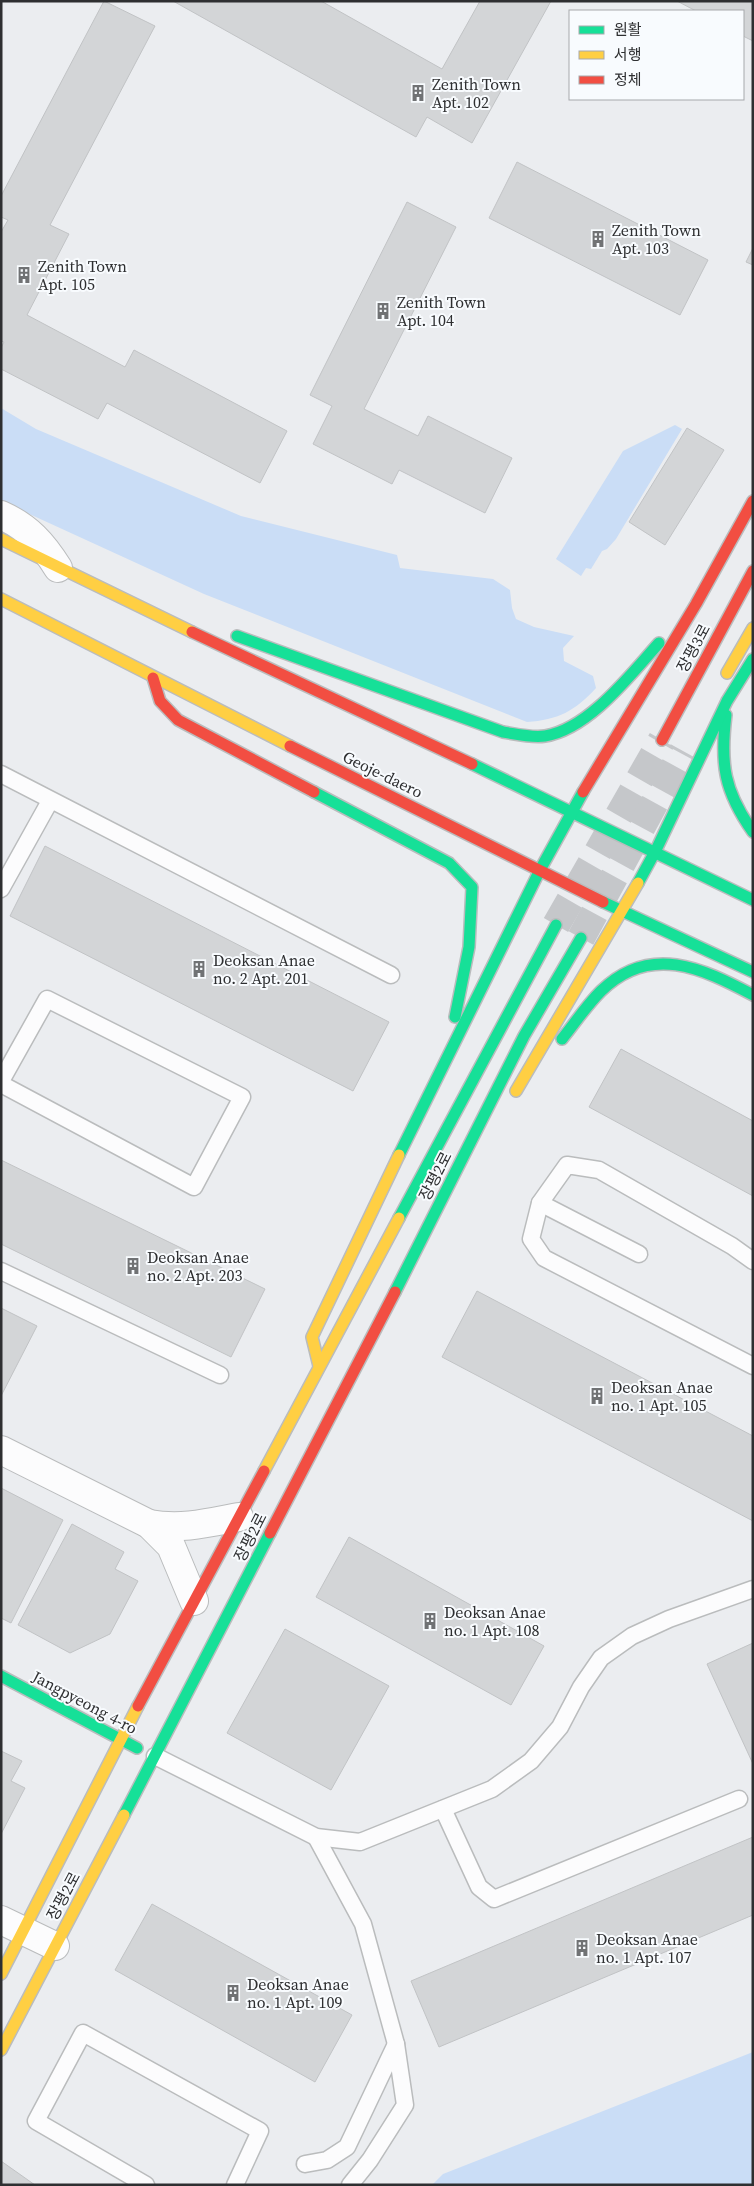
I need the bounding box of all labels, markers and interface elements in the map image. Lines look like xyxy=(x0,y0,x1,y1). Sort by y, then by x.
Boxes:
legend xyxy=(569,10,744,100)
text: 원활 xyxy=(614,19,642,40)
text: 서행 xyxy=(614,44,642,65)
text: 정체 xyxy=(614,69,642,90)
place label: Zenith Town Apt. 102 xyxy=(432,73,521,113)
building icon: Zenith Town Apt. 102 xyxy=(408,83,428,103)
place label: Zenith Town Apt. 103 xyxy=(612,219,701,259)
building icon: Zenith Town Apt. 103 xyxy=(588,229,608,249)
place label: Zenith Town Apt. 105 xyxy=(38,255,127,295)
building icon: Zenith Town Apt. 105 xyxy=(14,265,34,285)
place label: Zenith Town Apt. 104 xyxy=(397,291,486,331)
building icon: Zenith Town Apt. 104 xyxy=(373,301,393,321)
street label: 장평3로 xyxy=(671,620,715,676)
street label: Geoje-daero xyxy=(339,745,427,803)
place label: Deoksan Anae no. 2 Apt. 201 xyxy=(213,949,315,989)
building icon: Deoksan Anae no. 2 Apt. 201 xyxy=(189,959,209,979)
street label: 장평2로 xyxy=(413,1148,457,1204)
place label: Deoksan Anae no. 2 Apt. 203 xyxy=(147,1246,249,1286)
building icon: Deoksan Anae no. 2 Apt. 203 xyxy=(123,1256,143,1276)
place label: Deoksan Anae no. 1 Apt. 105 xyxy=(611,1376,713,1416)
building icon: Deoksan Anae no. 1 Apt. 105 xyxy=(587,1386,607,1406)
street label: 장평2로 xyxy=(228,1509,272,1565)
place label: Deoksan Anae no. 1 Apt. 108 xyxy=(444,1601,546,1641)
building icon: Deoksan Anae no. 1 Apt. 108 xyxy=(420,1611,440,1631)
street label: Jangpyeong 4-ro xyxy=(28,1665,141,1739)
street label: 장평2로 xyxy=(41,1868,85,1924)
place label: Deoksan Anae no. 1 Apt. 107 xyxy=(596,1928,698,1968)
building icon: Deoksan Anae no. 1 Apt. 107 xyxy=(572,1938,592,1958)
place label: Deoksan Anae no. 1 Apt. 109 xyxy=(247,1973,349,2013)
building icon: Deoksan Anae no. 1 Apt. 109 xyxy=(223,1983,243,2003)

